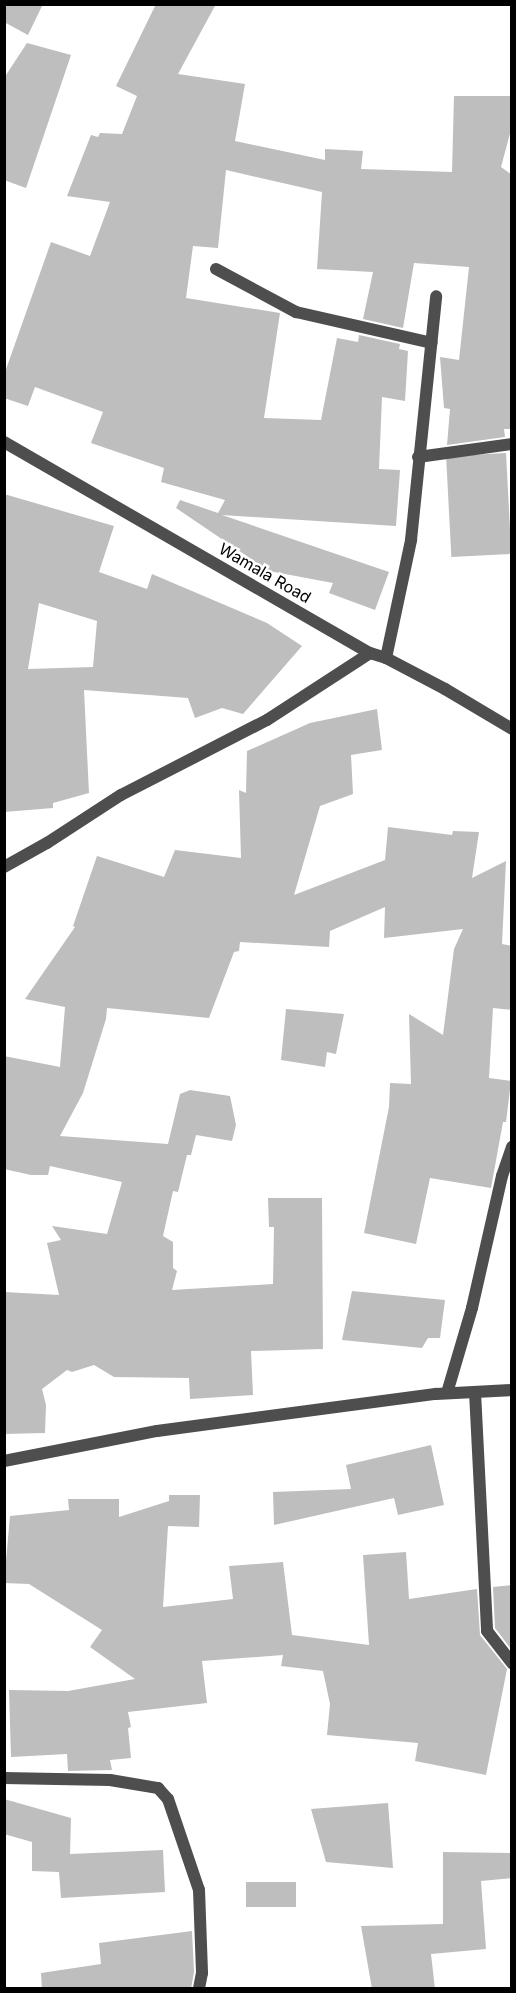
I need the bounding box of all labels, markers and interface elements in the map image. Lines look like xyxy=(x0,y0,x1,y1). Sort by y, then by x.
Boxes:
street label: Wamala Road xyxy=(216,539,314,607)

